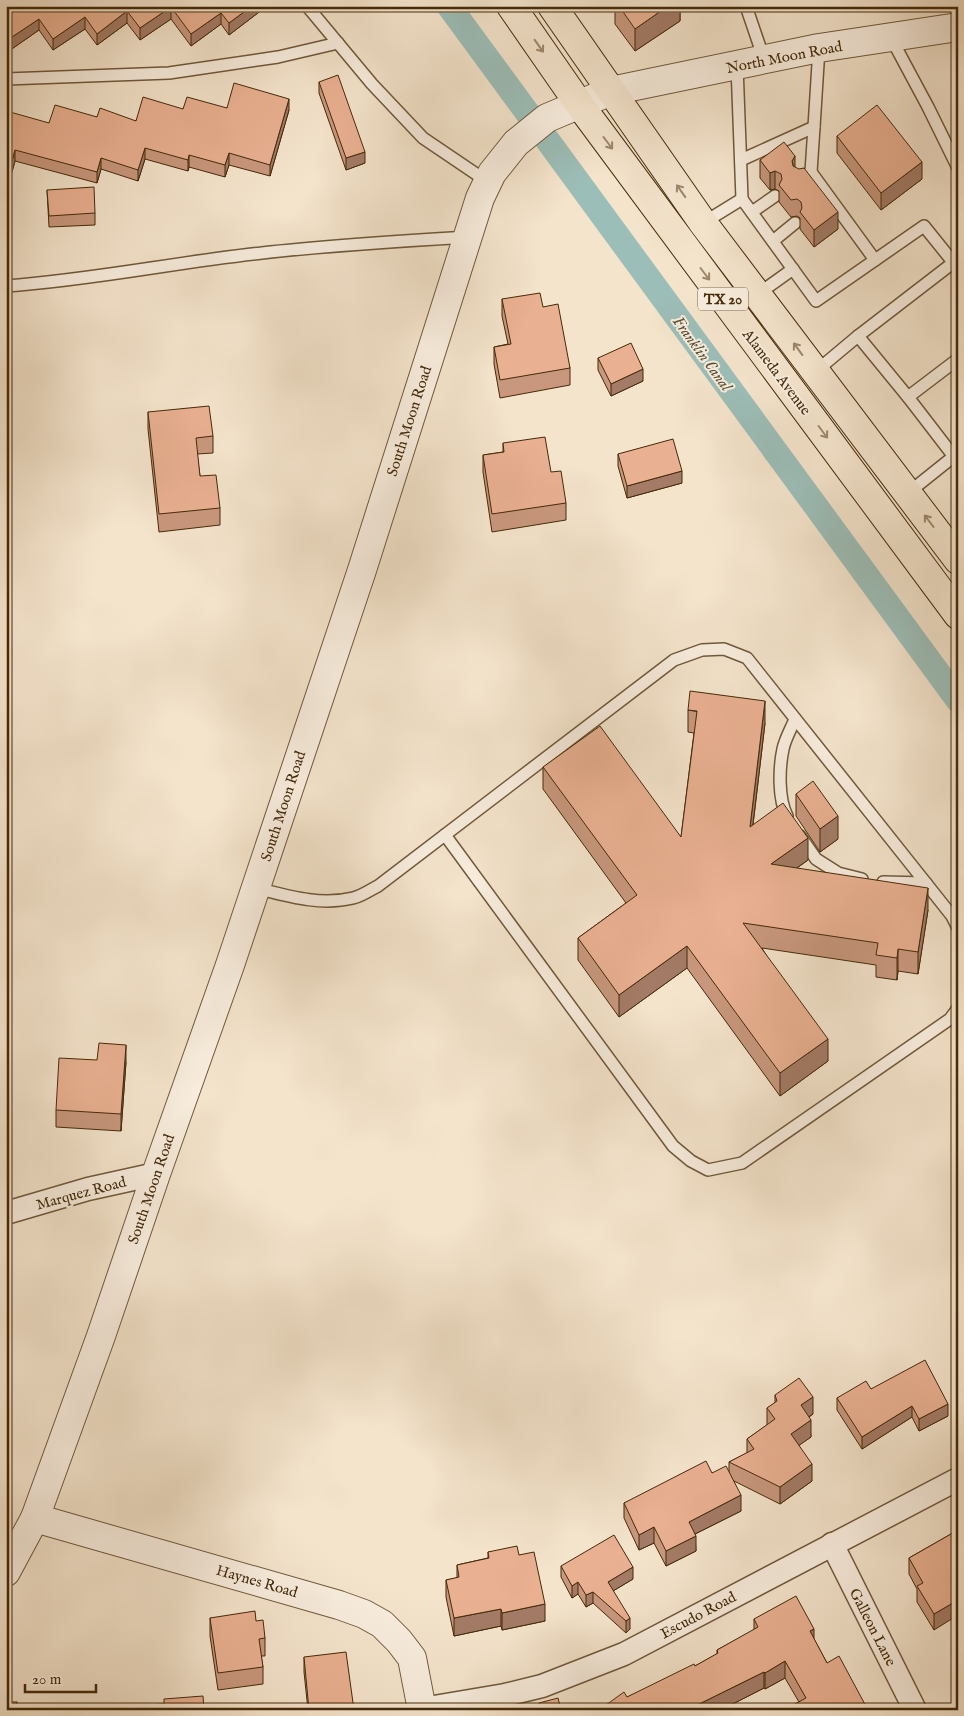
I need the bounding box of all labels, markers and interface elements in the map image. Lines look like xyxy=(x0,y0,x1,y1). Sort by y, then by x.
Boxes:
street label: North Moon Road xyxy=(724,37,845,78)
one-way arrow xyxy=(534,39,544,53)
one-way arrow xyxy=(603,136,613,150)
one-way arrow xyxy=(676,184,686,198)
one-way arrow xyxy=(699,267,710,280)
road number: TX 20 xyxy=(698,288,748,310)
water label: Franklin Canal xyxy=(667,313,736,397)
street label: Alameda Avenue xyxy=(737,325,815,419)
one-way arrow xyxy=(793,343,804,356)
street label: South Moon Road xyxy=(383,363,437,479)
one-way arrow xyxy=(817,425,828,438)
one-way arrow xyxy=(923,515,934,528)
street label: South Moon Road xyxy=(257,748,311,864)
street label: South Moon Road xyxy=(124,1131,180,1247)
street label: Marquez Road xyxy=(34,1172,129,1215)
street label: Haynes Road xyxy=(214,1561,301,1602)
street label: Galleon Lane xyxy=(845,1585,900,1669)
street label: Escudo Road xyxy=(657,1587,740,1643)
scale bar xyxy=(25,1661,96,1693)
text: 20 m xyxy=(32,1670,62,1689)

